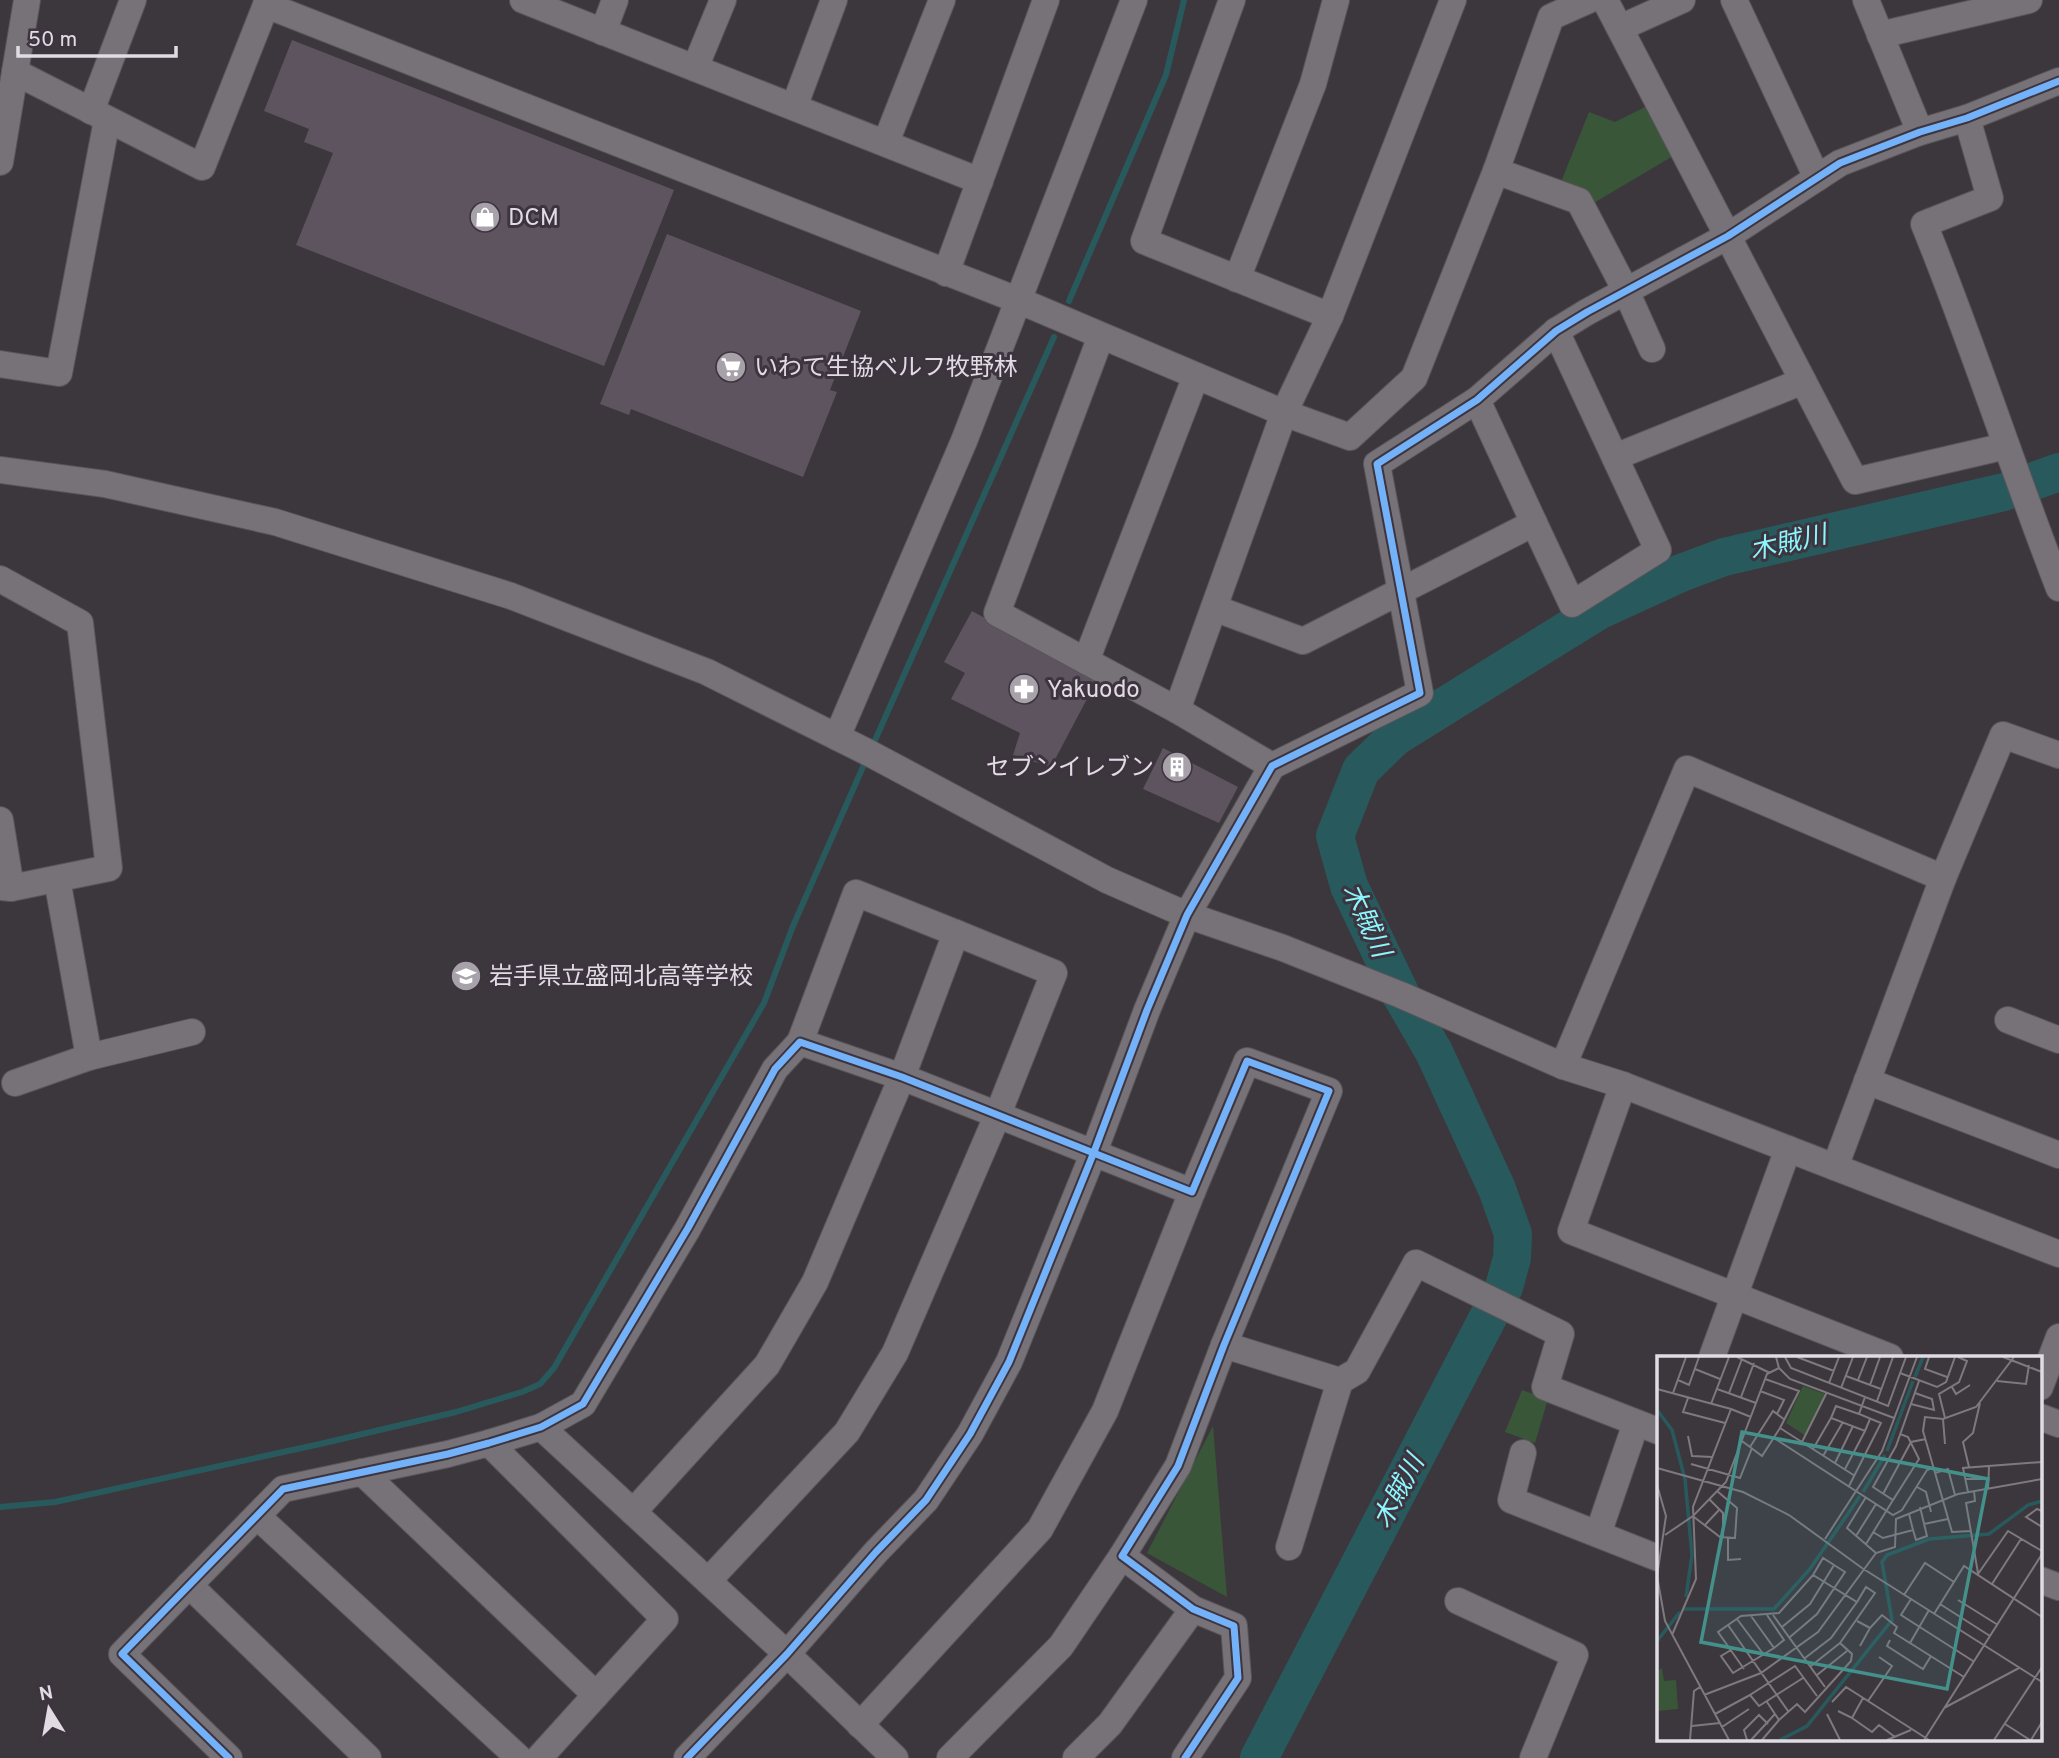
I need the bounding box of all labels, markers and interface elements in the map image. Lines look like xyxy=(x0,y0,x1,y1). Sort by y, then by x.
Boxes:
scale bar xyxy=(18,14,175,58)
text: 50 m xyxy=(28,27,77,54)
shop icon: DCM xyxy=(468,200,502,234)
place label: DCM xyxy=(508,204,559,234)
supermarket icon: いわて生協ベルフ牧野林 xyxy=(714,350,748,384)
place label: いわて生協ベルフ牧野林 xyxy=(754,354,1018,384)
water label: 木賊川 xyxy=(1747,519,1833,569)
pharmacy icon: Yakuodo xyxy=(1007,672,1041,706)
place label: Yakuodo xyxy=(1047,676,1140,706)
building icon: セブンイレブン xyxy=(1160,750,1194,784)
place label: セブンイレブン xyxy=(986,754,1154,784)
water label: 木賊川 xyxy=(1333,879,1397,966)
school or university icon: 岩手県立盛岡北高等学校 xyxy=(449,959,483,993)
place label: 岩手県立盛岡北高等学校 xyxy=(489,963,753,993)
inset map xyxy=(1657,1356,2042,1740)
water label: 木賊川 xyxy=(1367,1447,1434,1534)
north arrow xyxy=(14,1674,84,1744)
text: N xyxy=(37,1681,55,1707)

